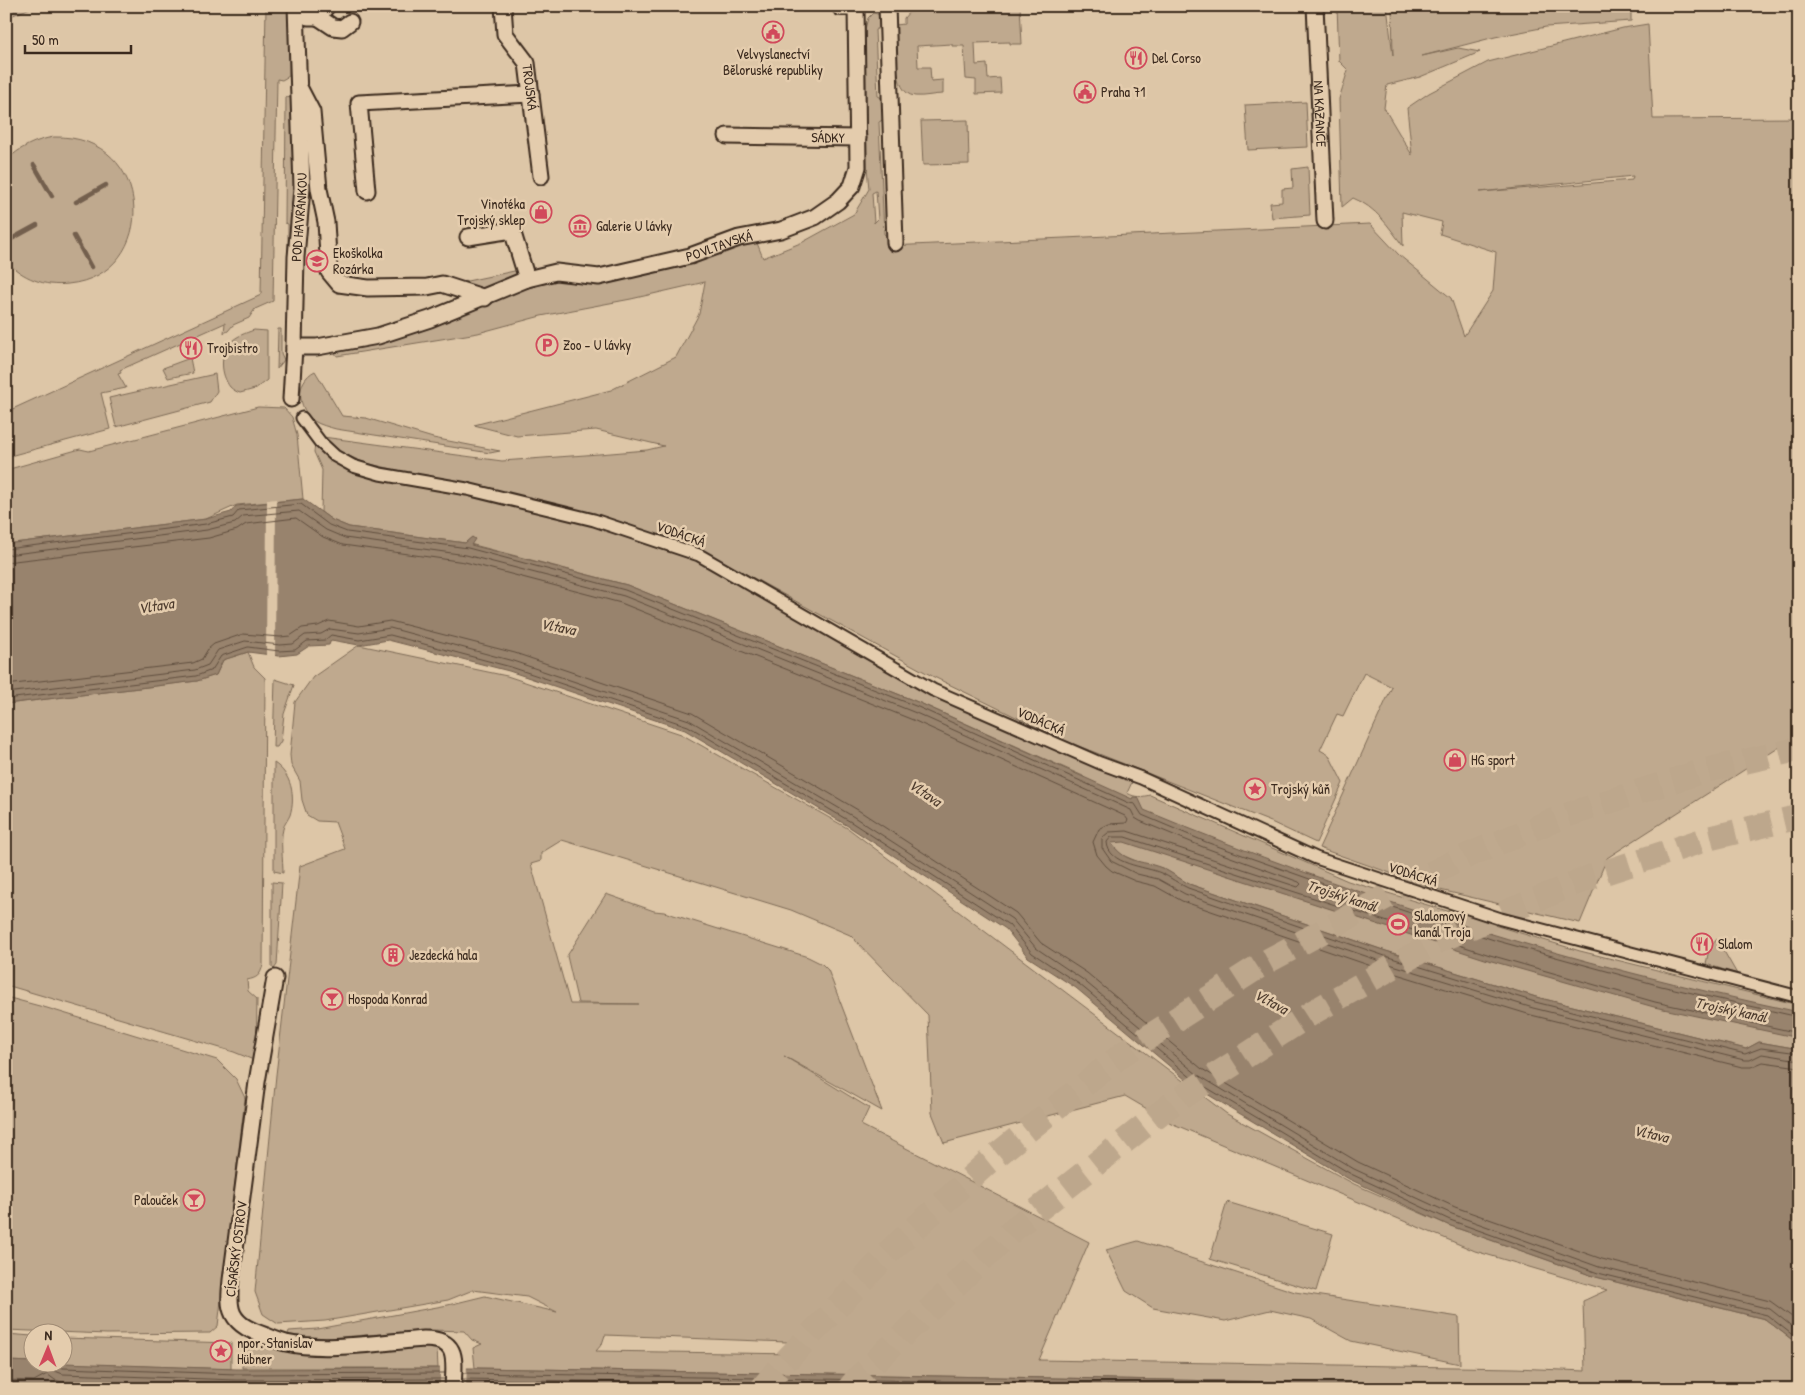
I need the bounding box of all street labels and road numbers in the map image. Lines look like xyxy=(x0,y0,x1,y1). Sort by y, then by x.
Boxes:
street label: TROJSKÁ xyxy=(518,63,543,112)
street label: NA KAZANCE xyxy=(1309,80,1332,148)
street label: SÁDKY xyxy=(811,127,846,147)
street label: POD HAVRÁNKOU xyxy=(286,172,311,262)
street label: POVLTAVSKÁ xyxy=(684,226,754,266)
street label: VODÁCKÁ xyxy=(654,516,709,551)
street label: VODÁCKÁ xyxy=(1014,701,1068,740)
street label: VODÁCKÁ xyxy=(1386,857,1440,890)
street label: CÍSAŘSKÝ OSTROV xyxy=(220,1200,251,1298)

